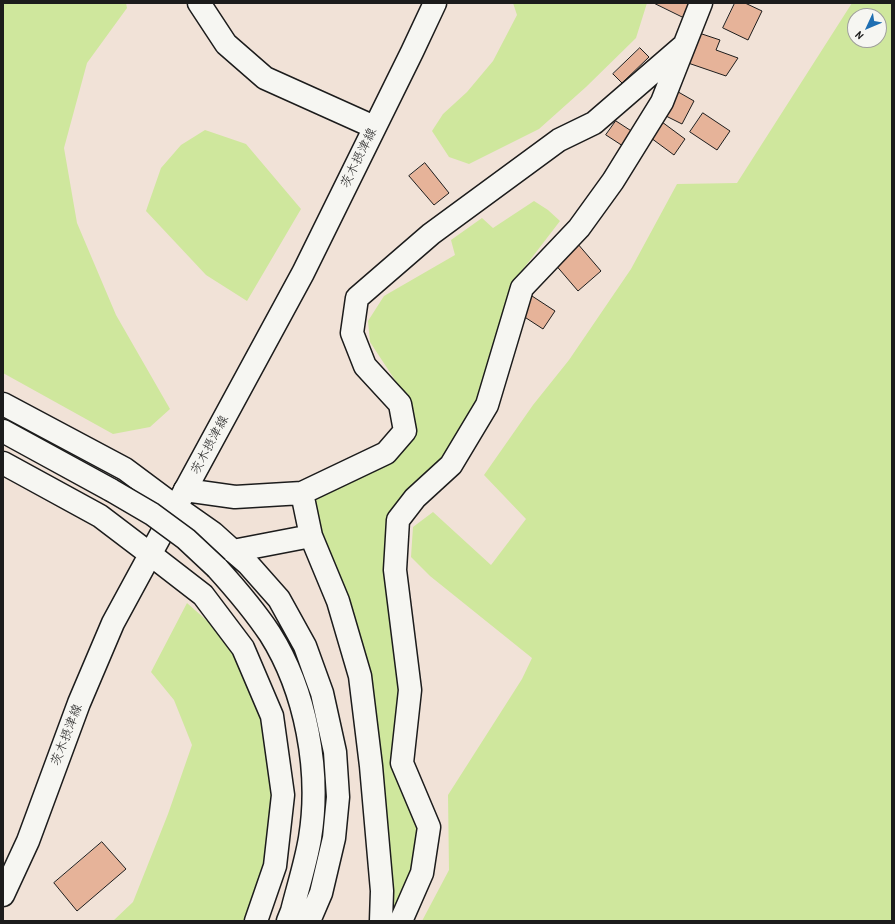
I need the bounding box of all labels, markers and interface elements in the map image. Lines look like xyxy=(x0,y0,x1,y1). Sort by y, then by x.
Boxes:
north arrow xyxy=(847,8,887,48)
text: N xyxy=(852,29,866,43)
street label: 茨木摂津線 xyxy=(338,125,380,191)
street label: 茨木摂津線 xyxy=(188,413,232,477)
street label: 茨木摂津線 xyxy=(48,702,86,768)

